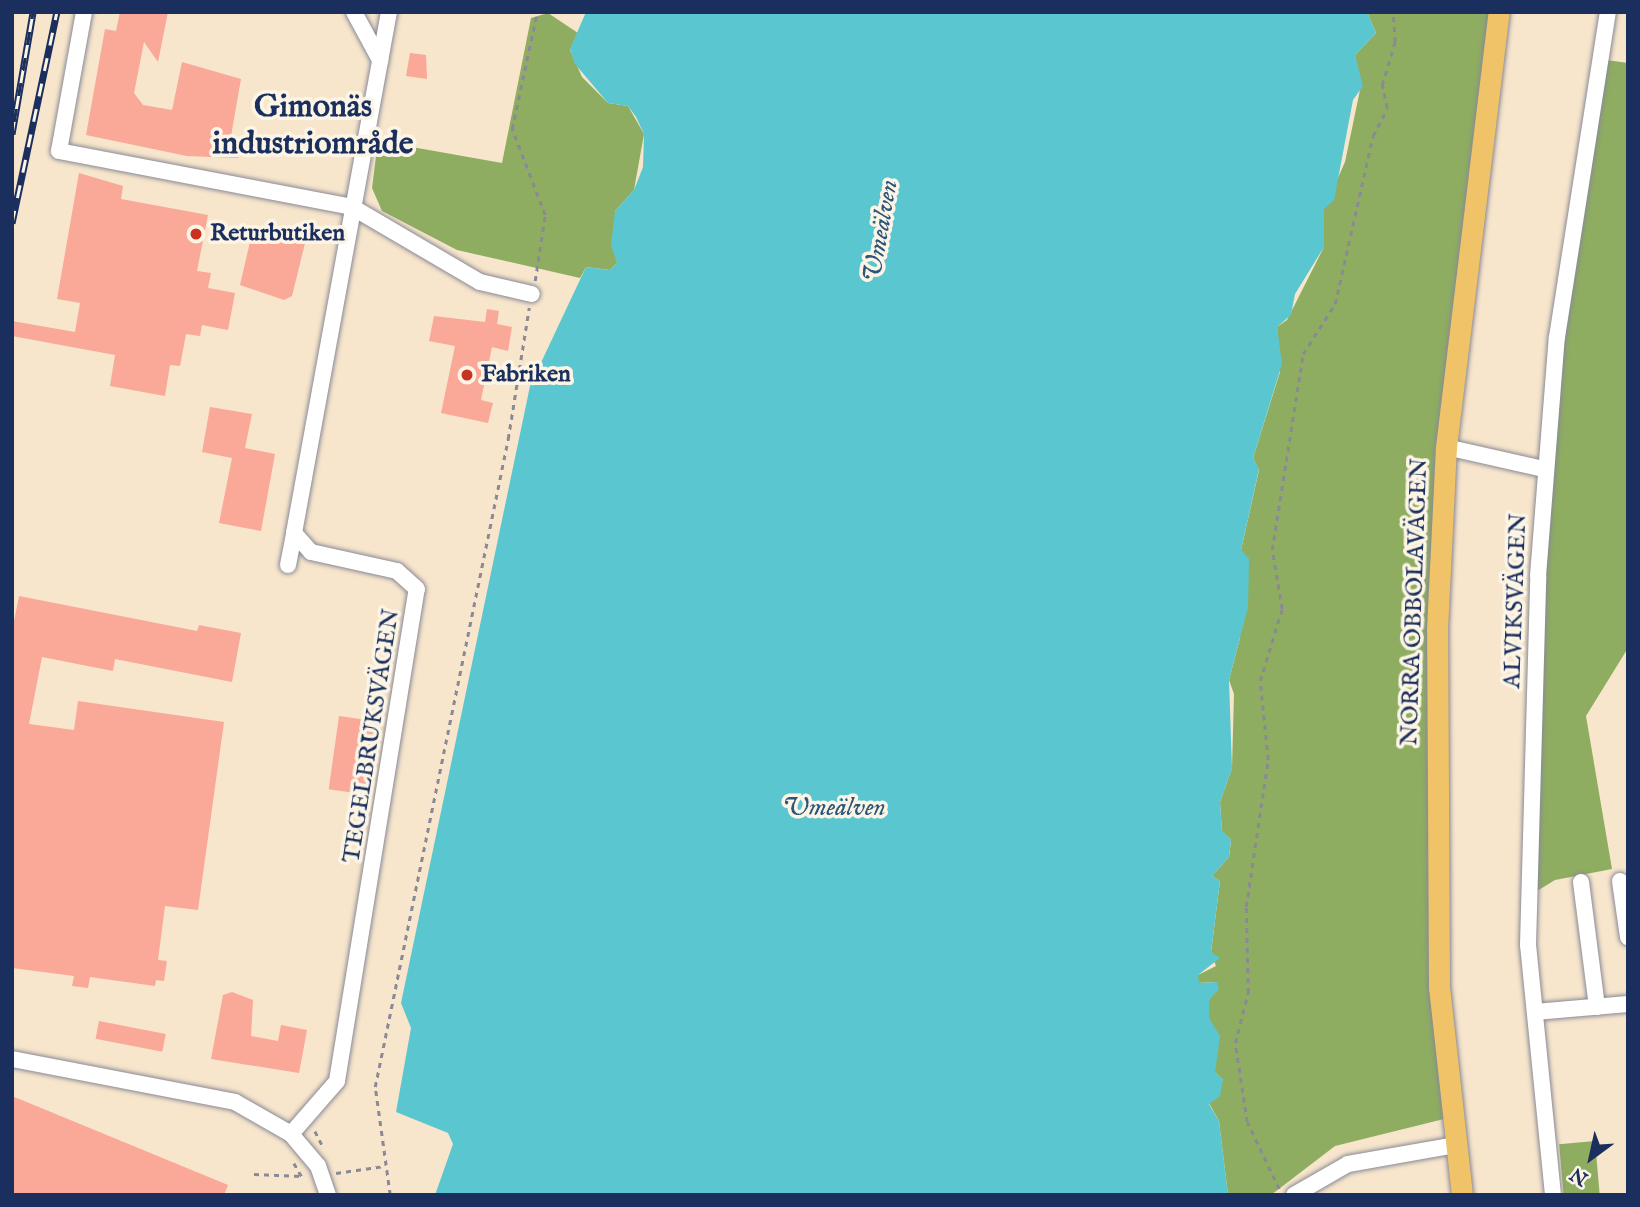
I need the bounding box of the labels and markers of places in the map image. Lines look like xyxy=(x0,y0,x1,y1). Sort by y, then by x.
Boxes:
place label: Returbutiken xyxy=(210,220,345,248)
marker: Returbutiken xyxy=(188,226,204,242)
place label: Fabriken xyxy=(481,361,571,389)
marker: Fabriken xyxy=(459,367,475,383)

